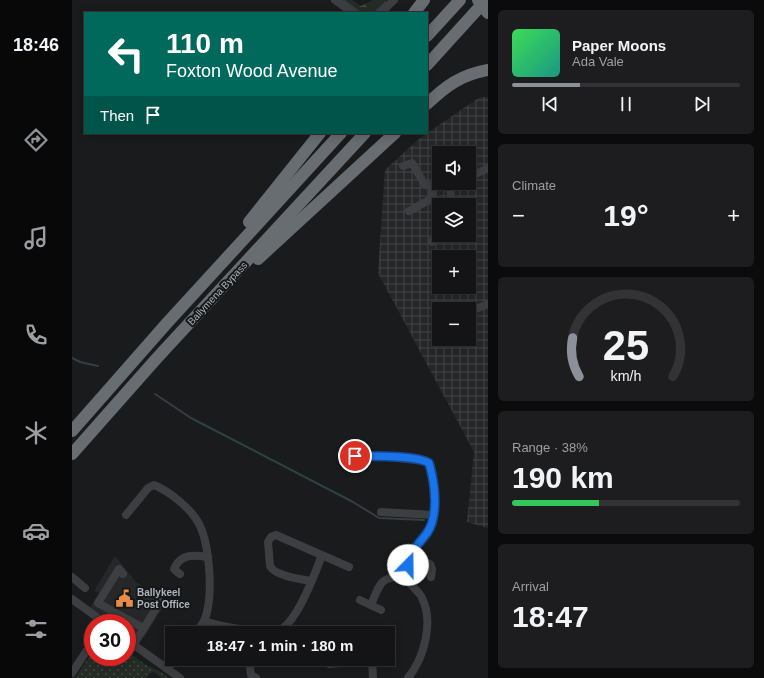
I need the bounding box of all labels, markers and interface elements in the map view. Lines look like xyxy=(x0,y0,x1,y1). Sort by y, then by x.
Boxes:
icon: left xyxy=(100,28,152,80)
text: 110 m xyxy=(166,28,244,59)
text: 18:46 xyxy=(13,35,59,55)
text: Paper Moons xyxy=(572,37,666,54)
text: Ada Vale xyxy=(572,54,624,69)
text: Foxton Wood Avenue xyxy=(166,61,337,81)
icon: previous xyxy=(539,93,561,115)
icon: pause xyxy=(615,93,637,115)
icon: next xyxy=(691,93,713,115)
icon: arrive xyxy=(142,104,164,126)
text: Then xyxy=(100,107,134,124)
icon: directions xyxy=(22,126,50,154)
map controls xyxy=(432,146,476,346)
button: sound xyxy=(432,146,476,190)
text: Climate xyxy=(512,178,556,193)
button: layers xyxy=(432,198,476,242)
text: 19° xyxy=(603,199,649,232)
text: − xyxy=(512,203,525,228)
text: + xyxy=(727,203,740,228)
icon: music xyxy=(22,224,50,252)
button: + xyxy=(432,250,476,294)
street label: Ballymena Bypass xyxy=(185,260,249,327)
button: − xyxy=(432,302,476,346)
icon: phone xyxy=(22,321,50,349)
text: 25 xyxy=(603,322,649,369)
text: km/h xyxy=(611,368,642,384)
icon: climate xyxy=(22,419,50,447)
pin xyxy=(338,439,372,473)
text: Range · 38% xyxy=(512,440,588,455)
icon: arrive xyxy=(344,445,366,467)
text: 190 km xyxy=(512,461,614,494)
icon: car xyxy=(22,517,50,545)
position arrow xyxy=(387,544,429,586)
text: Arrival xyxy=(512,579,549,594)
place label: Ballykeel Post Office xyxy=(137,587,190,610)
public building icon: Ballykeel Post Office xyxy=(114,588,134,608)
text: 18:47 xyxy=(512,600,589,633)
speed limit sign: 30 xyxy=(84,614,136,666)
icon: filters xyxy=(22,615,50,643)
text: 18:47 · 1 min · 180 m xyxy=(207,637,353,654)

